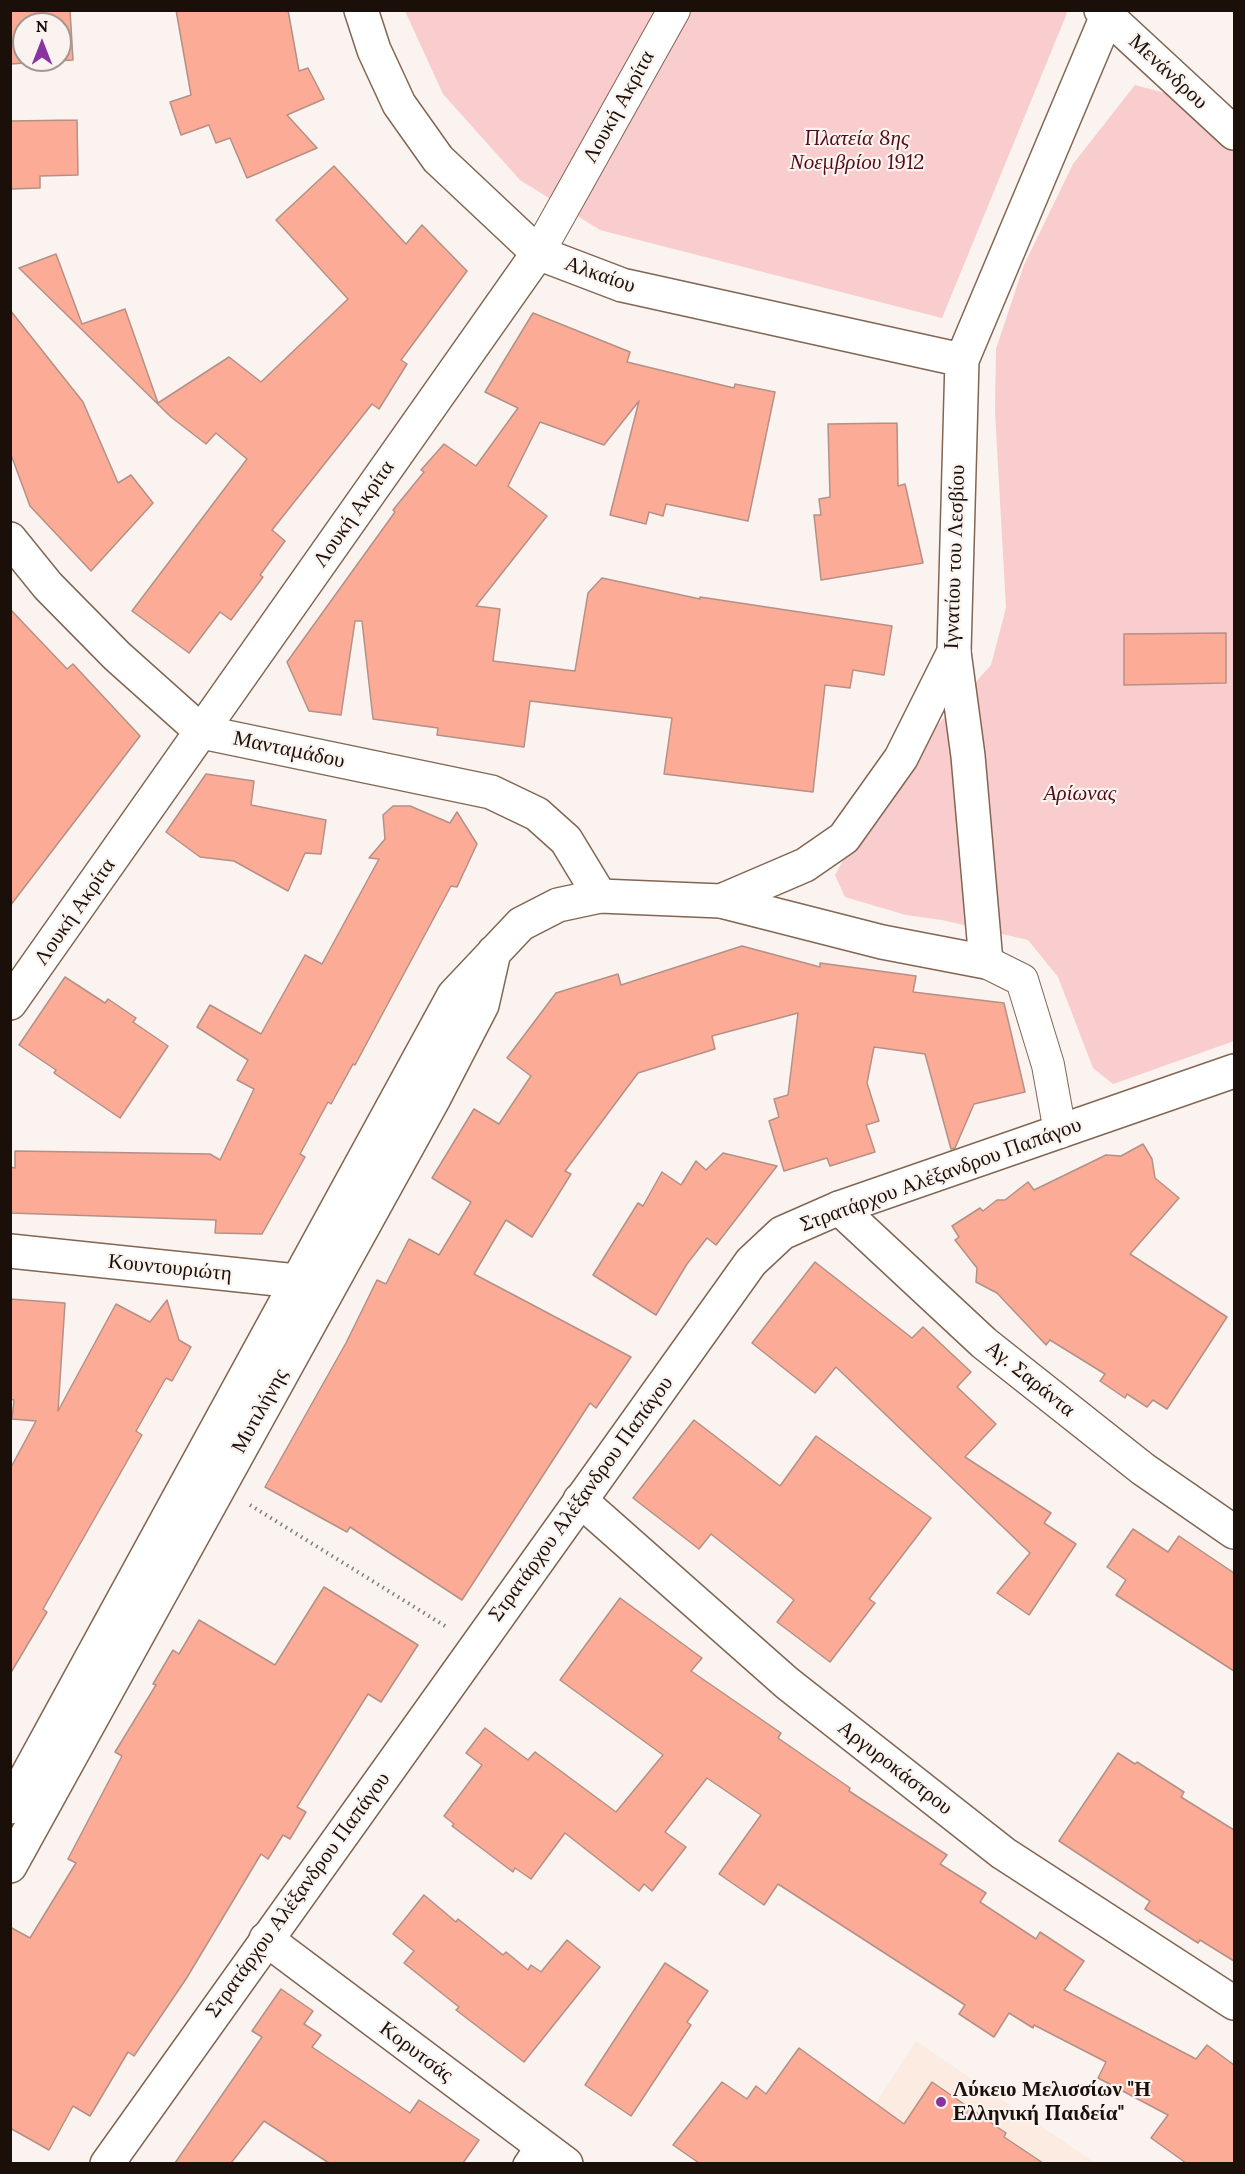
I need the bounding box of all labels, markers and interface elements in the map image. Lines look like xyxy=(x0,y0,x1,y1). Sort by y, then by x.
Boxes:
north arrow xyxy=(12,12,72,72)
text: N xyxy=(36,16,48,36)
street label: Μενάνδρου xyxy=(1123,29,1213,115)
street label: Λουκή Ακρίτα xyxy=(578,46,660,168)
park label: Πλατεία 8ης Νοεμβρίου 1912 xyxy=(790,126,924,176)
street label: Αλκαίου xyxy=(561,251,639,299)
street label: Λουκή Ακρίτα xyxy=(308,456,400,572)
street label: Ιγνατίου του Λεσβίου xyxy=(939,464,971,650)
street label: Μανταμάδου xyxy=(231,726,347,774)
park label: Αρίωνας xyxy=(1044,781,1116,807)
street label: Λουκή Ακρίτα xyxy=(29,854,121,970)
street label: Στρατάρχου Αλέξανδρου Παπάγου xyxy=(797,1112,1085,1238)
street label: Κουντουριώτη xyxy=(107,1249,233,1287)
street label: Αγ. Σαράντα xyxy=(980,1335,1080,1423)
street label: Μυτιλήνης xyxy=(226,1364,294,1458)
street label: Στρατάρχου Αλέξανδρου Παπάγου xyxy=(483,1371,679,1627)
street label: Αργυροκάστρου xyxy=(833,1715,957,1821)
street label: Στρατάρχου Αλέξανδρου Παπάγου xyxy=(200,1767,396,2023)
street label: Κορυτσάς xyxy=(374,2016,458,2088)
place label: Λύκειο Μελισσίων "Η Ελληνική Παιδεία" xyxy=(953,2077,1151,2127)
marker: Λύκειο Μελισσίων "Η Ελληνική Παιδεία" xyxy=(934,2095,948,2109)

